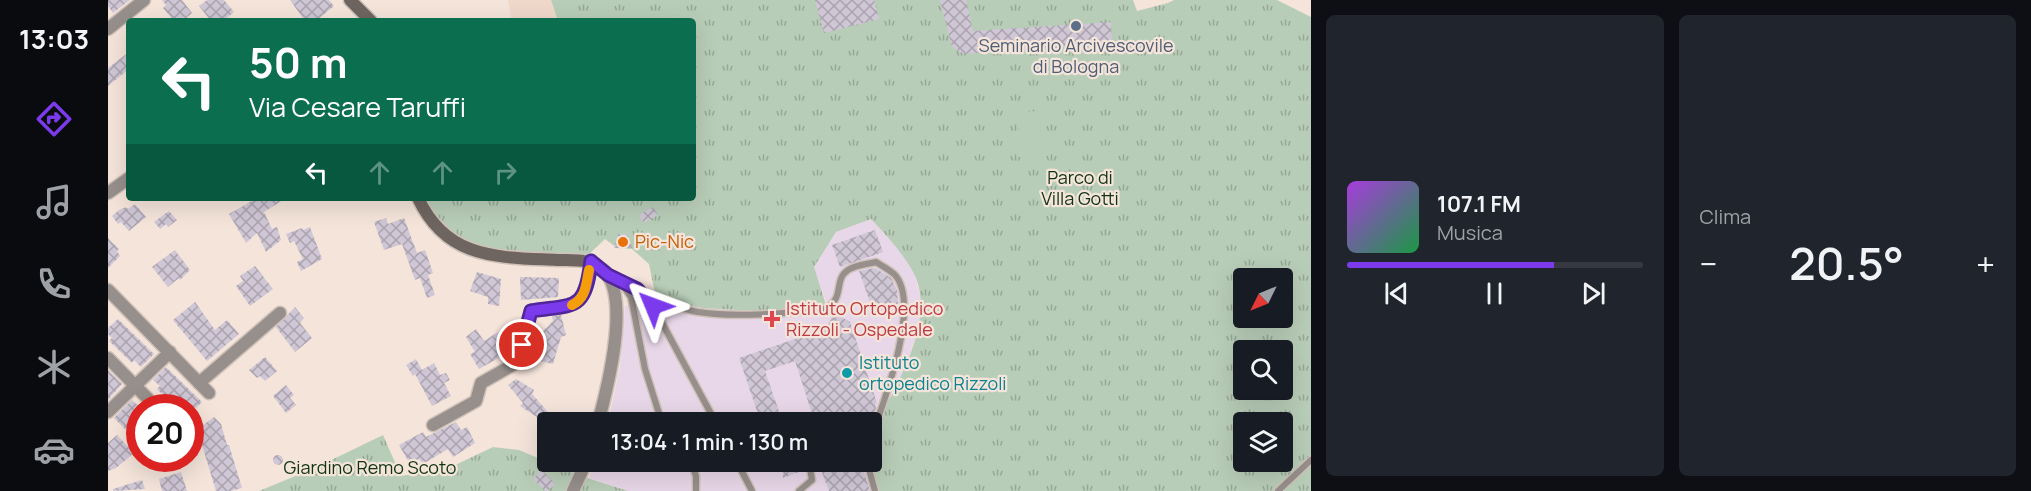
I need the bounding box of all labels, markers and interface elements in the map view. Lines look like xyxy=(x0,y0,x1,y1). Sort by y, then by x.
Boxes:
marker: Seminario Arcivescovile di Bologna xyxy=(1069,19,1083,33)
text: 13:03 xyxy=(19,20,89,57)
text: 50 m xyxy=(249,33,347,91)
place label: Seminario Arcivescovile di Bologna xyxy=(979,33,1173,78)
icon: left xyxy=(150,42,228,120)
text: Via Cesare Taruffi xyxy=(249,88,466,125)
icon: directions xyxy=(33,98,75,140)
icon: left xyxy=(300,156,333,189)
icon: ahead xyxy=(363,156,396,189)
icon: ahead xyxy=(426,156,459,189)
icon: right xyxy=(489,156,522,189)
park label: Parco di Villa Gotti xyxy=(1041,165,1119,210)
icon: music xyxy=(33,181,75,223)
text: 107.1 FM xyxy=(1437,189,1521,219)
text: Clima xyxy=(1700,203,1751,230)
text: Musica xyxy=(1437,219,1503,246)
place label: Pic-Nic xyxy=(635,229,694,253)
text: 20.5° xyxy=(1789,232,1904,294)
marker: Pic-Nic xyxy=(616,235,630,249)
text: − xyxy=(1700,241,1717,286)
text: + xyxy=(1976,241,1995,286)
icon: phone xyxy=(33,263,75,305)
north arrow xyxy=(1233,268,1293,328)
map controls xyxy=(1233,268,1293,472)
position arrow xyxy=(621,274,685,338)
icon: previous xyxy=(1380,277,1413,310)
icon: pause xyxy=(1478,277,1511,310)
icon: next xyxy=(1577,277,1610,310)
place label: Istituto Ortopedico Rizzoli - Ospedale xyxy=(786,296,943,341)
marker: Istituto Ortopedico Rizzoli - Ospedale xyxy=(763,310,781,328)
pin xyxy=(496,319,547,370)
icon: arrive xyxy=(505,328,538,361)
button: search xyxy=(1233,340,1293,400)
icon: climate xyxy=(33,346,75,388)
place label: Istituto ortopedico Rizzoli xyxy=(859,350,1007,395)
marker: Istituto ortopedico Rizzoli xyxy=(840,366,854,380)
speed limit sign: 20 xyxy=(126,394,204,472)
button: layers xyxy=(1233,412,1293,472)
text: 13:04 · 1 min · 130 m xyxy=(611,427,808,457)
icon: car xyxy=(33,429,75,471)
park label: Giardino Remo Scoto xyxy=(284,455,456,479)

